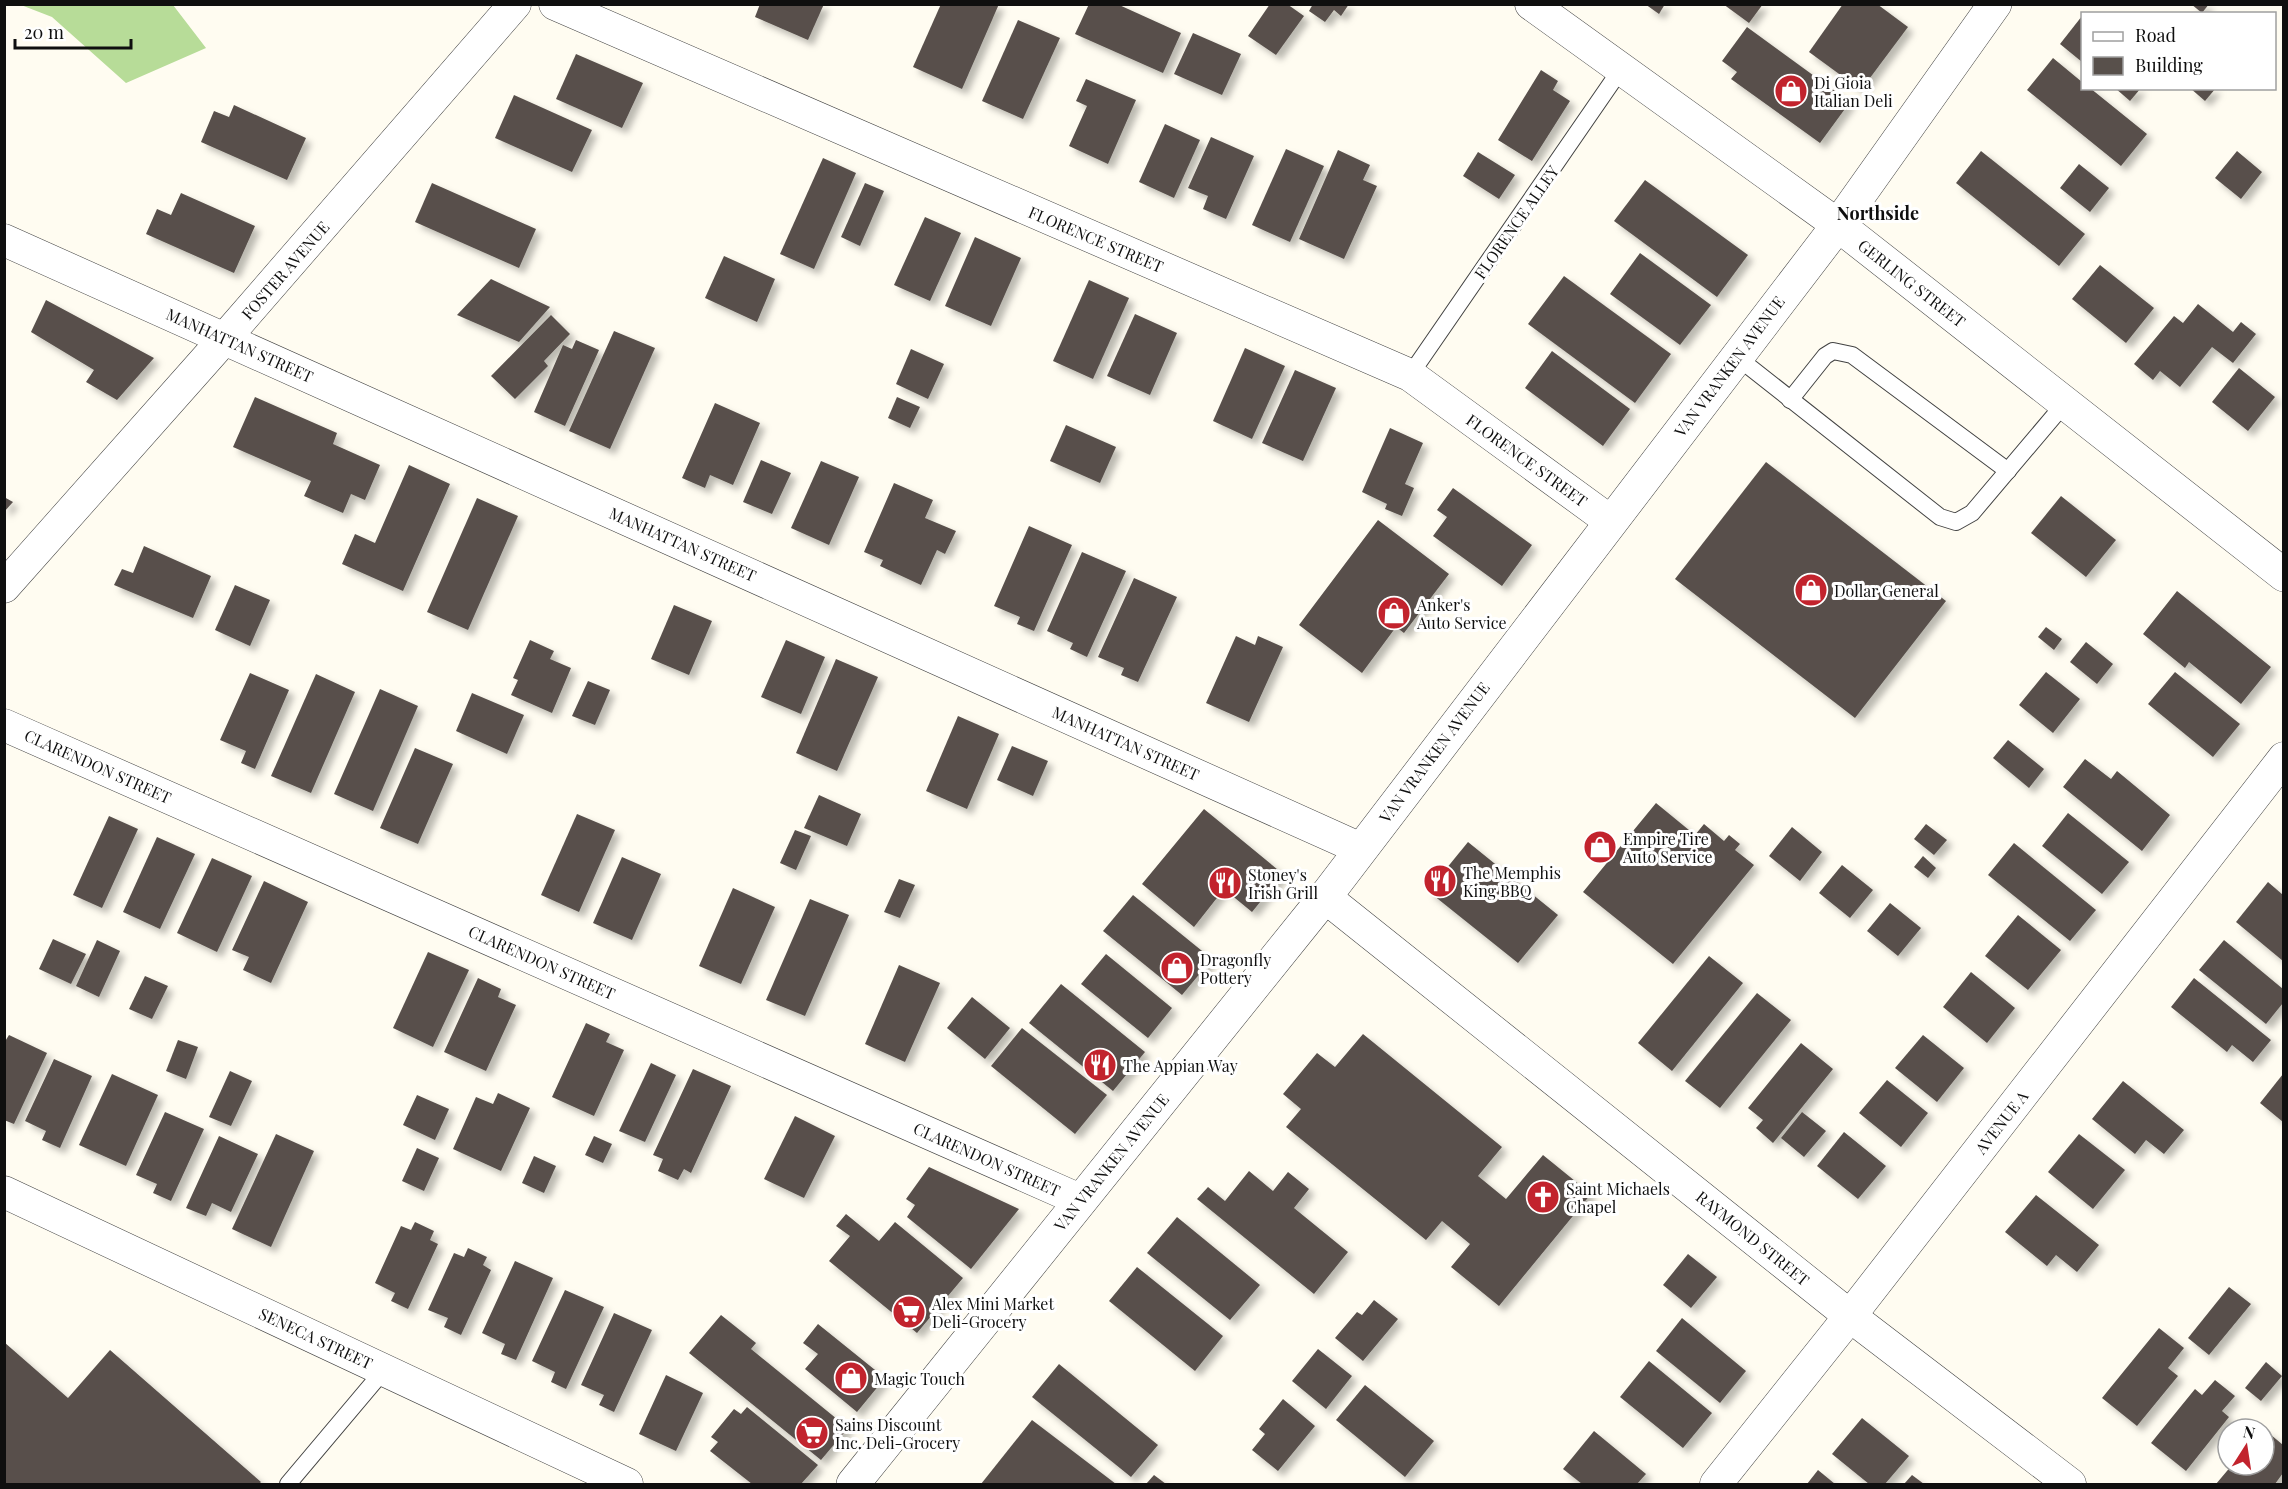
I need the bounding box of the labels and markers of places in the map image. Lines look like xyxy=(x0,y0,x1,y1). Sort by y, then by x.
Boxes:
place label: Di Gioia Italian Deli xyxy=(1814,72,1893,111)
shop icon: Di Gioia Italian Deli xyxy=(1773,73,1809,109)
shop icon: Dollar General xyxy=(1793,572,1829,608)
place label: Dollar General xyxy=(1834,580,1939,601)
place label: Anker's Auto Service xyxy=(1416,594,1507,633)
shop icon: Anker's Auto Service xyxy=(1376,595,1412,631)
place label: Empire Tire Auto Service xyxy=(1622,828,1713,867)
shop icon: Empire Tire Auto Service xyxy=(1582,829,1618,865)
place label: The Memphis King BBQ xyxy=(1463,862,1561,901)
restaurant icon: The Memphis King BBQ xyxy=(1422,863,1458,899)
place label: Stoney's Irish Grill xyxy=(1248,864,1318,903)
restaurant icon: Stoney's Irish Grill xyxy=(1207,865,1243,901)
place label: Dragonfly Pottery xyxy=(1200,949,1271,988)
shop icon: Dragonfly Pottery xyxy=(1159,950,1195,986)
restaurant icon: The Appian Way xyxy=(1082,1047,1118,1083)
place label: The Appian Way xyxy=(1123,1055,1238,1076)
place label: Saint Michaels Chapel xyxy=(1566,1178,1670,1217)
church icon: Saint Michaels Chapel xyxy=(1525,1179,1561,1215)
place label: Alex Mini Market Deli-Grocery xyxy=(931,1293,1054,1332)
supermarket icon: Alex Mini Market Deli-Grocery xyxy=(891,1294,927,1330)
shop icon: Magic Touch xyxy=(833,1360,869,1396)
place label: Magic Touch xyxy=(874,1368,965,1389)
place label: Sains Discount Inc. Deli-Grocery xyxy=(835,1414,960,1453)
supermarket icon: Sains Discount Inc. Deli-Grocery xyxy=(794,1415,830,1451)

